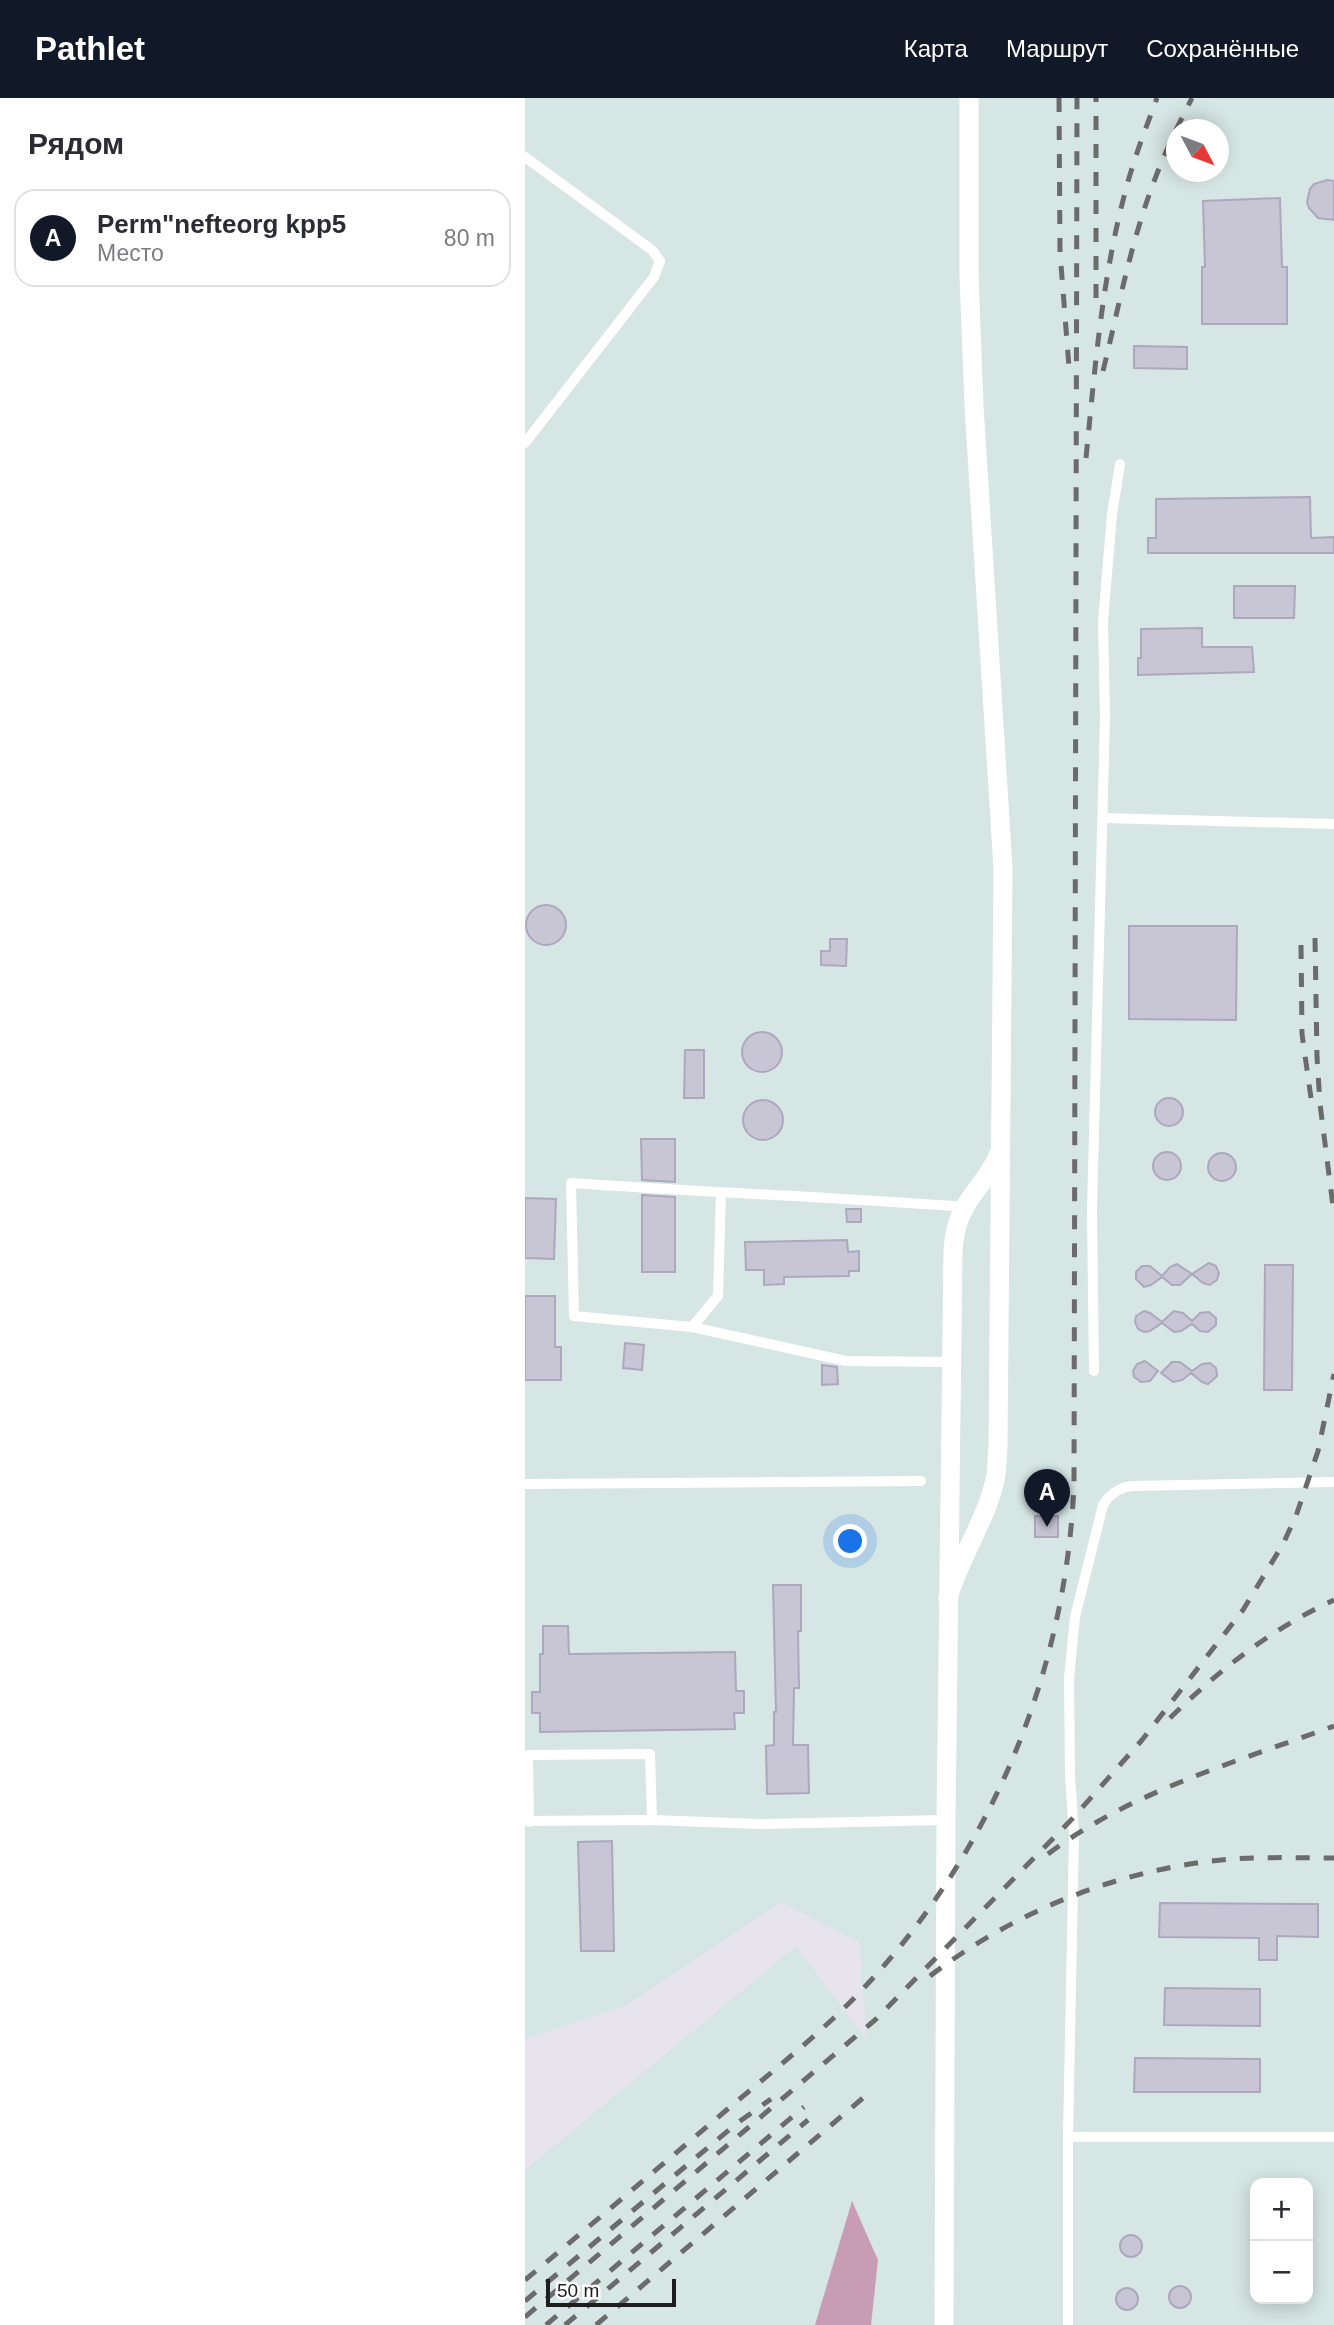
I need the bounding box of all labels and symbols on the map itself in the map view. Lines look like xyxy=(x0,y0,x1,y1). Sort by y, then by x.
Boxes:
north arrow xyxy=(1166,119,1229,182)
pin: A xyxy=(1024,1469,1070,1527)
your location xyxy=(833,1524,867,1558)
scale bar xyxy=(546,2276,675,2308)

